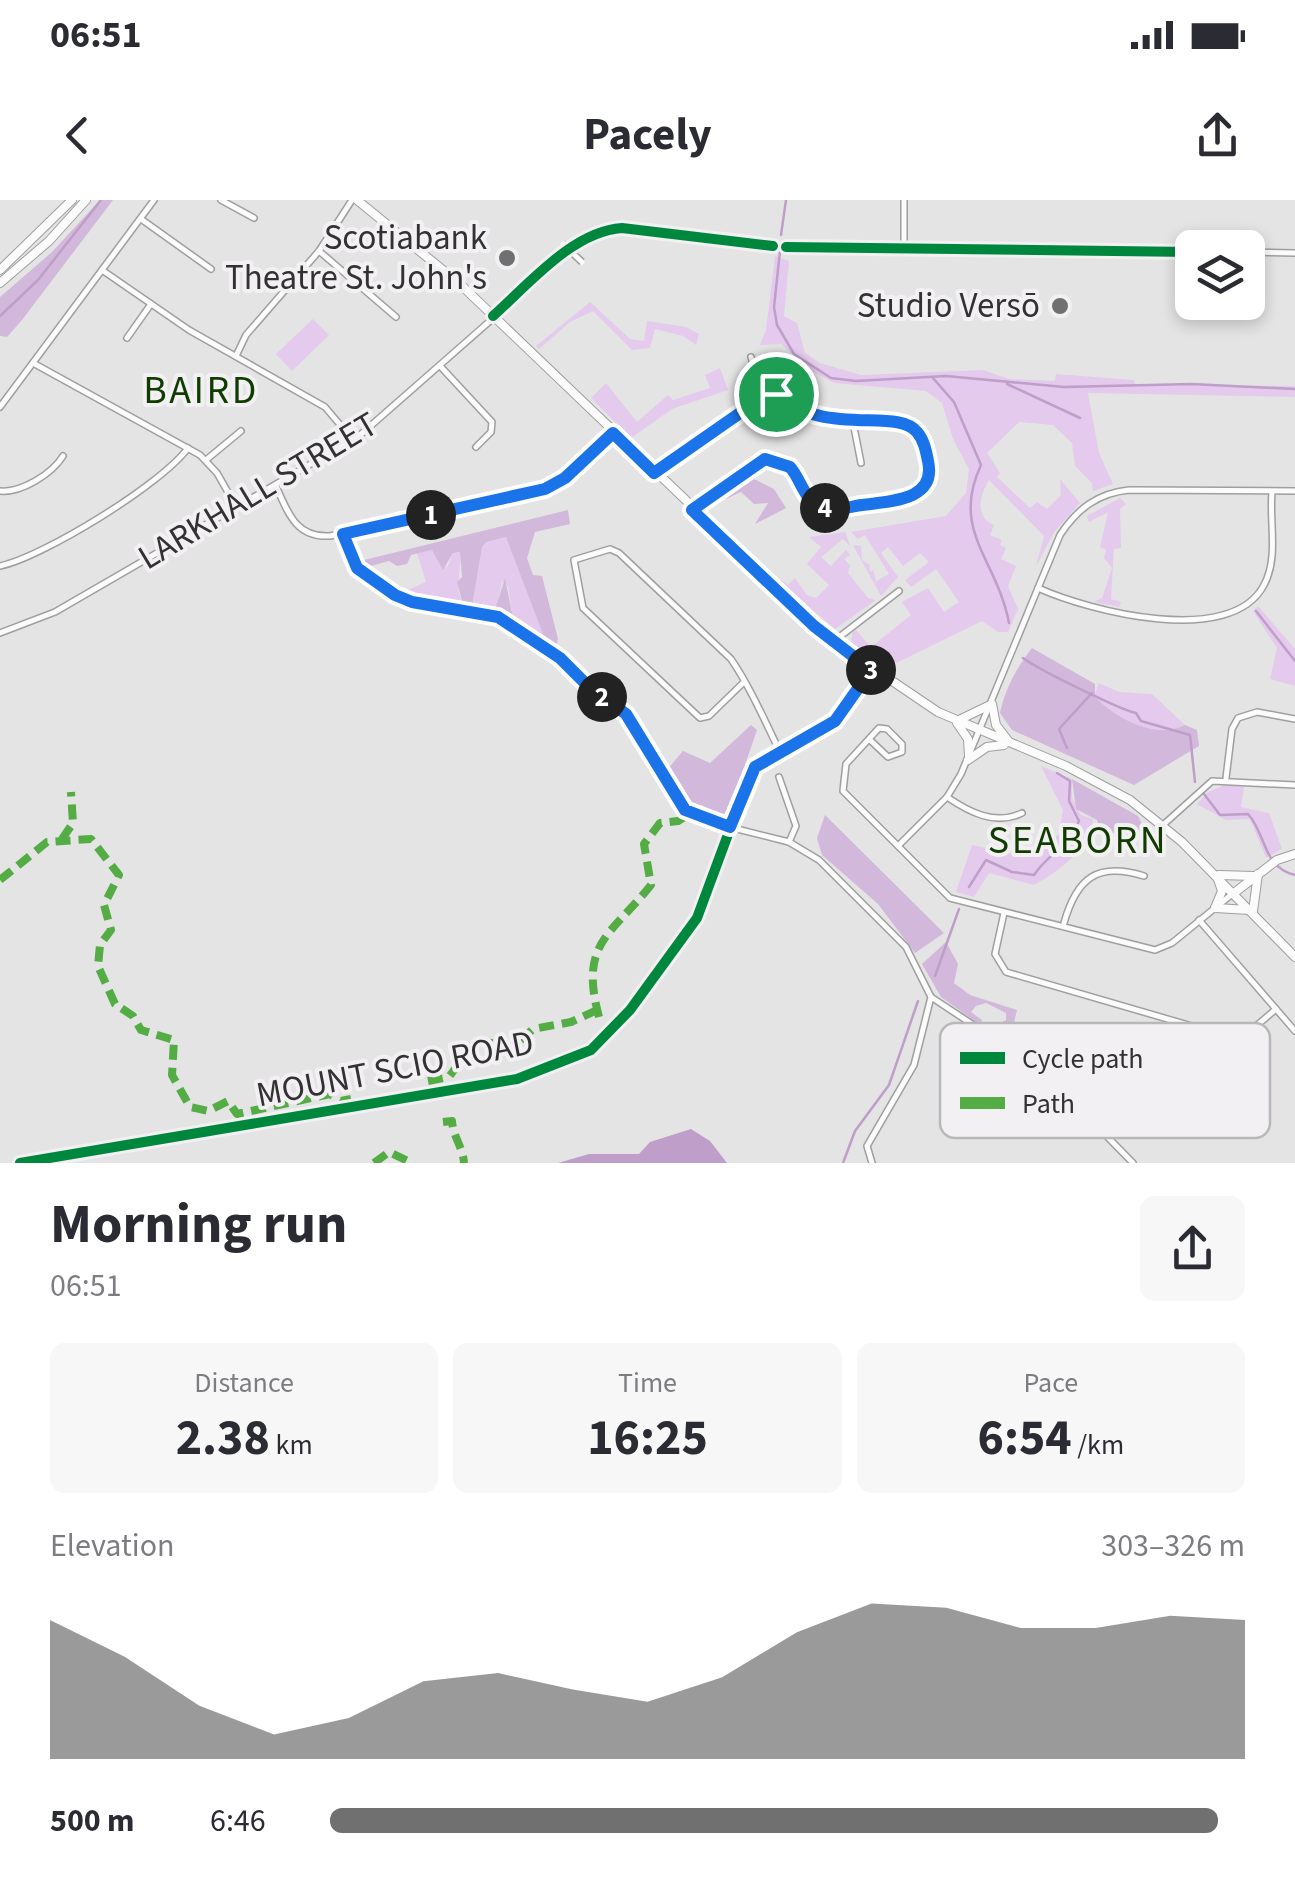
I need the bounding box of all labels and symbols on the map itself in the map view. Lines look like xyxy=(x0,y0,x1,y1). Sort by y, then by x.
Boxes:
place label: Scotiabank Theatre St. John's xyxy=(225,213,488,303)
marker: Scotiabank Theatre St. John's xyxy=(496,247,518,269)
place label: Studio Versō xyxy=(857,281,1040,331)
marker: Studio Versō xyxy=(1049,295,1071,317)
pin xyxy=(734,352,819,437)
district label: BAIRD xyxy=(143,362,259,419)
street label: LARKHALL STREET xyxy=(129,400,387,582)
pin: 4 xyxy=(800,483,850,533)
pin: 1 xyxy=(406,490,456,540)
pin: 3 xyxy=(846,645,896,695)
pin: 2 xyxy=(577,672,627,722)
district label: SEABORN xyxy=(988,812,1168,869)
street label: MOUNT SCIO ROAD xyxy=(252,1018,538,1120)
legend xyxy=(940,1023,1270,1138)
text: Cycle path xyxy=(1022,1039,1144,1079)
text: Path xyxy=(1022,1084,1075,1124)

